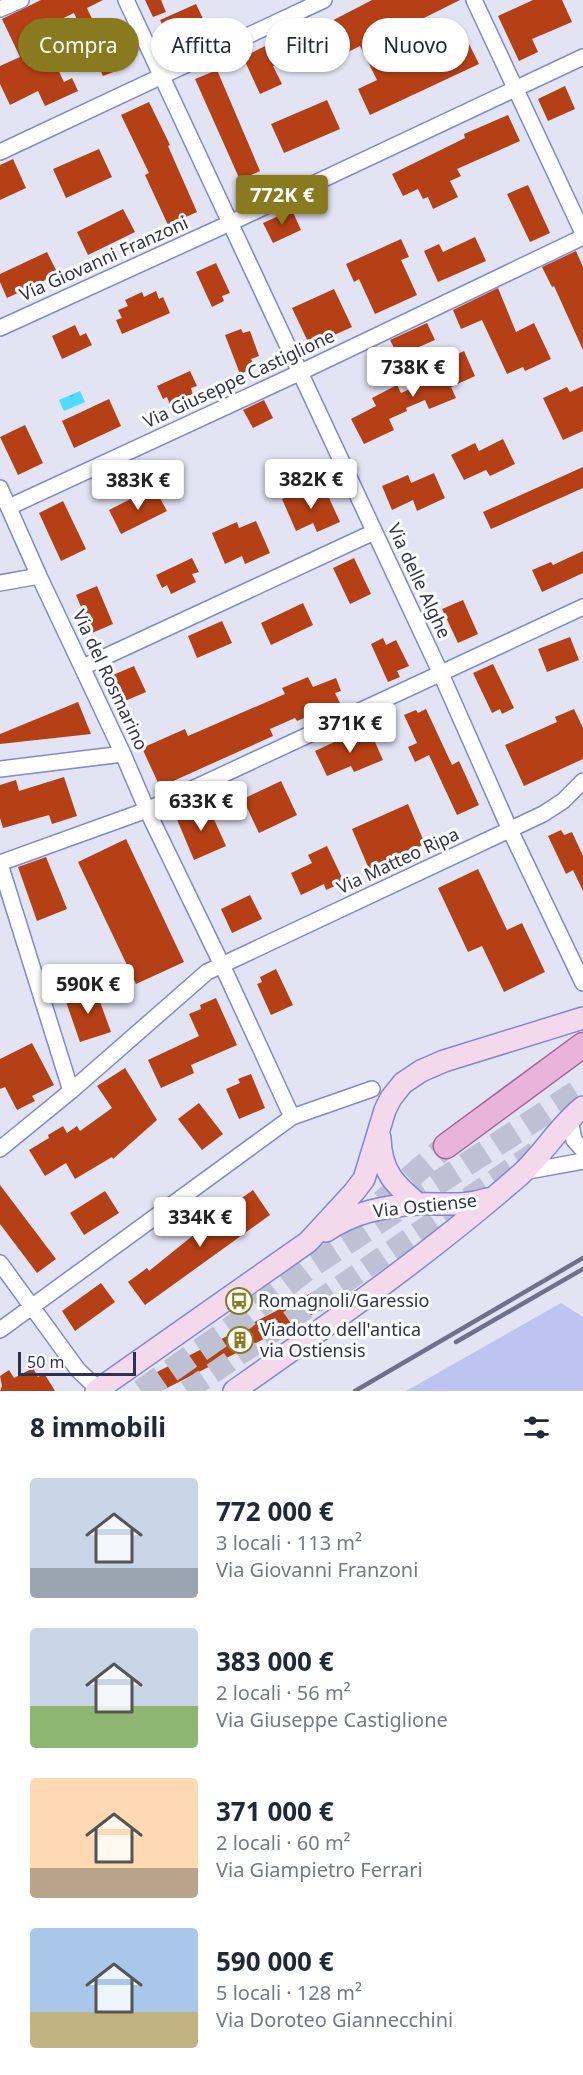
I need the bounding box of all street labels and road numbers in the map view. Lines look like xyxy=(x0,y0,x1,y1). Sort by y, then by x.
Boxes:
street label: Via Giovanni Franzoni xyxy=(16,210,192,306)
street label: Via Giuseppe Castiglione xyxy=(139,323,338,433)
street label: Via delle Alghe xyxy=(383,519,457,642)
street label: Via del Rosmarino xyxy=(68,605,154,754)
street label: Via Matteo Ripa xyxy=(333,821,463,899)
street label: Via Ostiense xyxy=(372,1188,478,1222)

